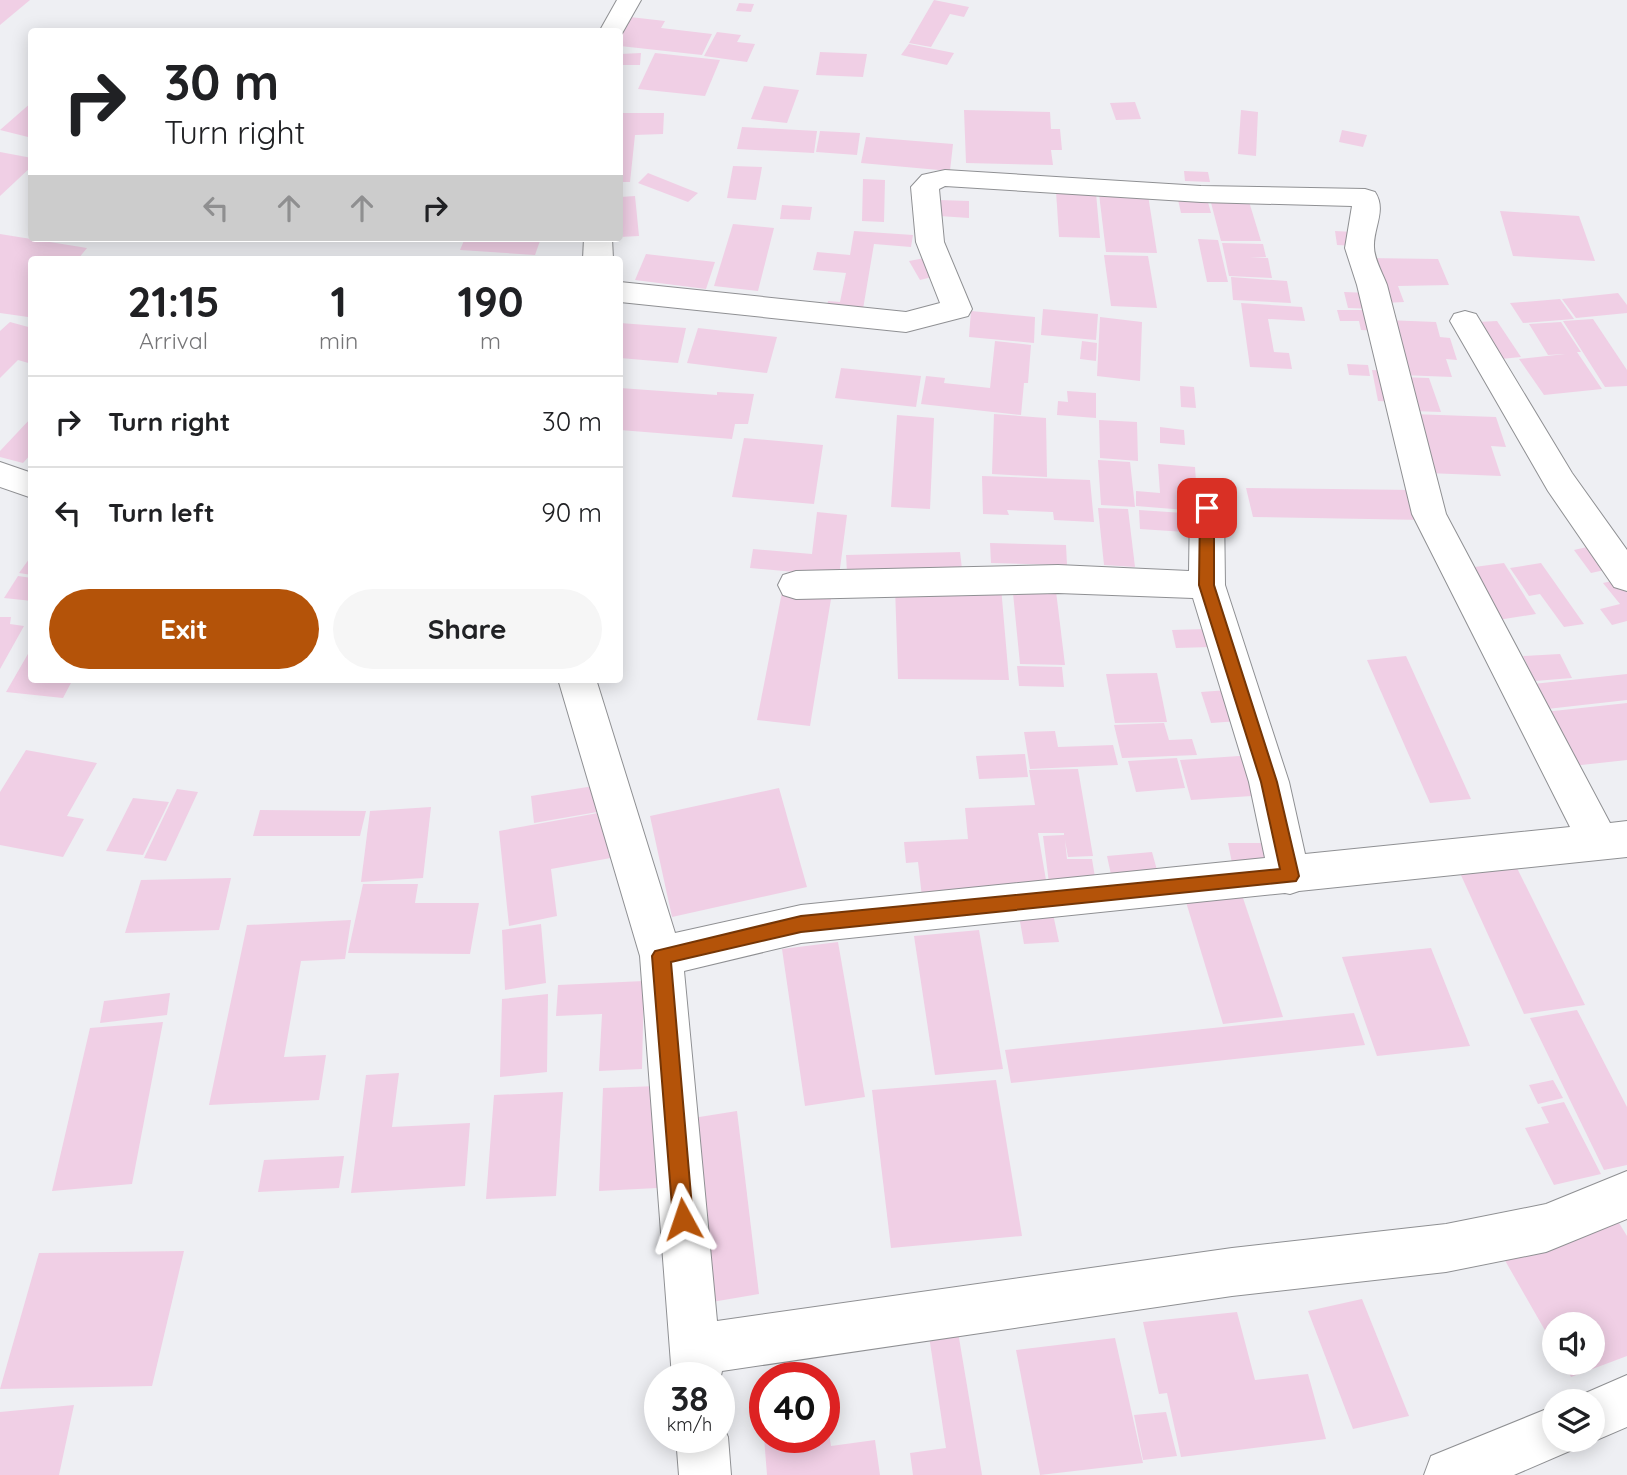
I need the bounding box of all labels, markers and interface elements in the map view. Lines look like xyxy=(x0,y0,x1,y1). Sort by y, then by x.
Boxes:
text: 30 m xyxy=(164,51,279,112)
icon: right xyxy=(49,56,140,147)
text: Turn right xyxy=(164,112,305,152)
icon: left xyxy=(197,189,235,227)
icon: ahead xyxy=(270,189,308,227)
icon: ahead xyxy=(343,189,381,227)
icon: right xyxy=(416,189,454,227)
text: 21:15 xyxy=(127,275,220,328)
text: 1 xyxy=(330,275,347,328)
text: 190 xyxy=(458,275,524,328)
text: Arrival xyxy=(139,326,208,355)
text: min xyxy=(319,326,358,355)
text: m xyxy=(480,326,501,355)
icon: right xyxy=(49,403,87,441)
text: Turn right xyxy=(108,405,230,438)
text: 30 m xyxy=(542,405,602,438)
pin xyxy=(1177,478,1237,538)
icon: arrive xyxy=(1188,489,1226,527)
icon: left xyxy=(49,494,87,532)
text: Turn left xyxy=(108,496,215,529)
text: 90 m xyxy=(541,496,602,529)
button: Exit xyxy=(49,589,319,669)
button: Share xyxy=(333,589,602,669)
position arrow xyxy=(646,1182,720,1256)
map controls xyxy=(1542,1312,1605,1452)
button: sound xyxy=(1542,1312,1605,1375)
speed limit sign: 40 xyxy=(749,1362,840,1453)
text: 38 xyxy=(671,1376,708,1420)
button: layers xyxy=(1542,1389,1605,1452)
text: km/h xyxy=(667,1413,712,1436)

